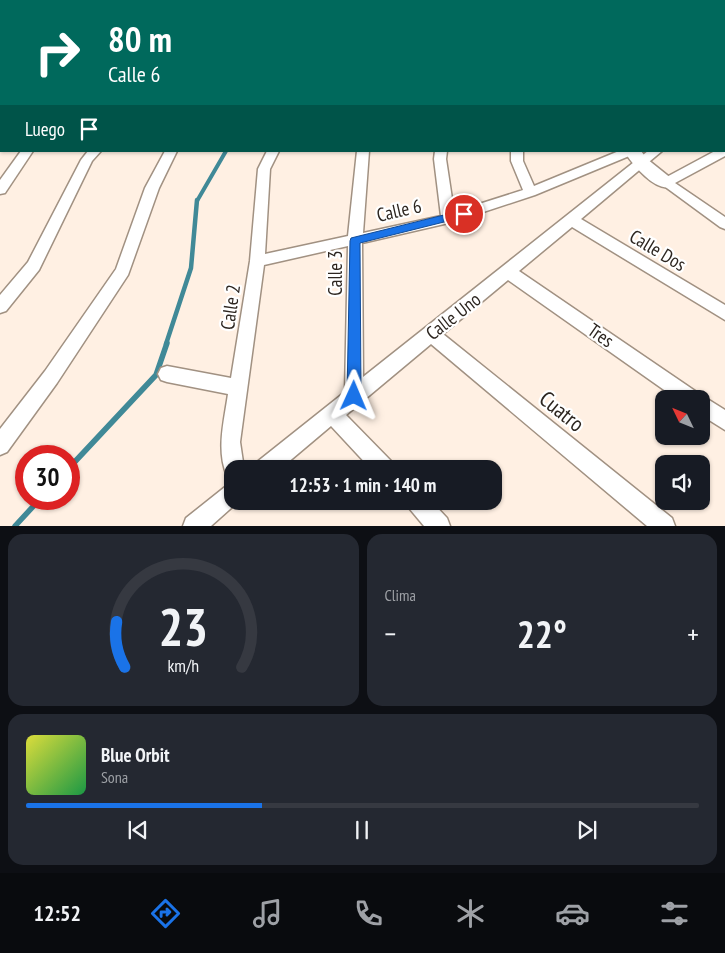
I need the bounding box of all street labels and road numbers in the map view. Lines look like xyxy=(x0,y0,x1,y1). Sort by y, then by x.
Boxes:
street label: Calle 6 xyxy=(374,193,424,227)
street label: Calle Dos xyxy=(626,224,690,276)
street label: Calle 3 xyxy=(323,250,347,296)
street label: Calle 2 xyxy=(215,283,245,331)
street label: Calle Uno xyxy=(421,287,485,345)
street label: Tres xyxy=(583,318,619,352)
street label: Cuatro xyxy=(534,384,590,438)

